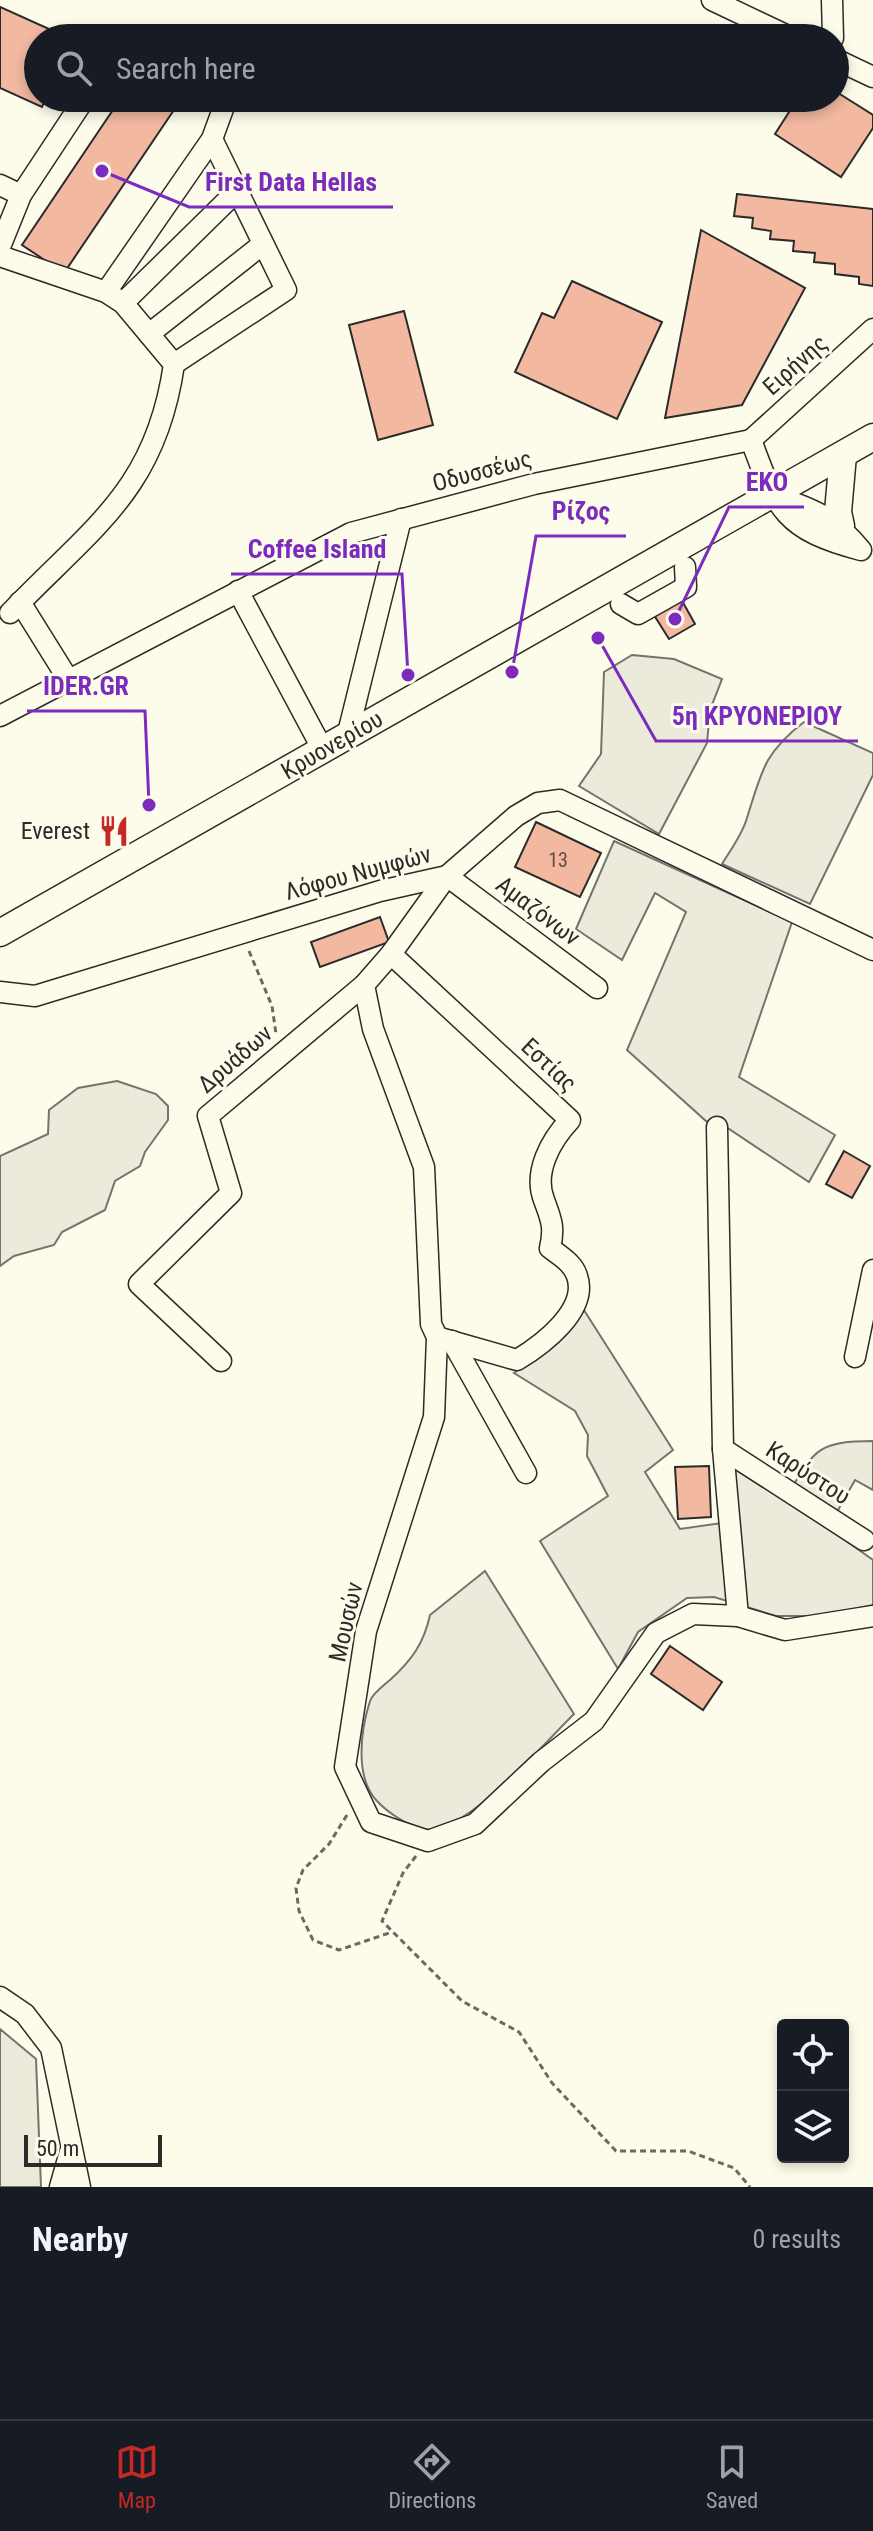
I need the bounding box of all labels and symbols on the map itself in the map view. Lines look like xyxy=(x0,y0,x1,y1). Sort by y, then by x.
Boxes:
callout: First Data Hellas xyxy=(189,157,393,207)
text: First Data Hellas xyxy=(205,167,377,197)
street label: Ειρήνης xyxy=(757,329,833,401)
street label: Οδυσσέως xyxy=(429,444,535,498)
callout: EKO xyxy=(729,457,804,507)
text: EKO xyxy=(746,467,788,497)
callout: Ρίζος xyxy=(536,486,626,536)
text: Ρίζος xyxy=(552,496,611,526)
callout: Coffee Island xyxy=(231,524,402,574)
text: Coffee Island xyxy=(248,534,386,564)
callout: IDER.GR xyxy=(27,661,145,711)
text: IDER.GR xyxy=(43,671,129,701)
callout: 5η ΚΡΥΟΝΕΡΙΟΥ xyxy=(656,691,858,741)
text: 5η ΚΡΥΟΝΕΡΙΟΥ xyxy=(672,701,842,731)
street label: Κρυονερίου xyxy=(276,705,388,785)
restaurant icon: Everest xyxy=(97,814,131,848)
place label: Everest xyxy=(21,817,90,845)
street label: Λόφου Νυμφών xyxy=(282,840,434,906)
house number: 13 xyxy=(548,848,568,872)
street label: Αμαζόνων xyxy=(491,870,585,952)
street label: Δρυάδων xyxy=(192,1019,278,1099)
street label: Εστίας xyxy=(516,1033,582,1097)
street label: Καρύστου xyxy=(761,1435,855,1511)
street label: Μουσών xyxy=(323,1579,369,1665)
scale bar xyxy=(24,2131,162,2167)

